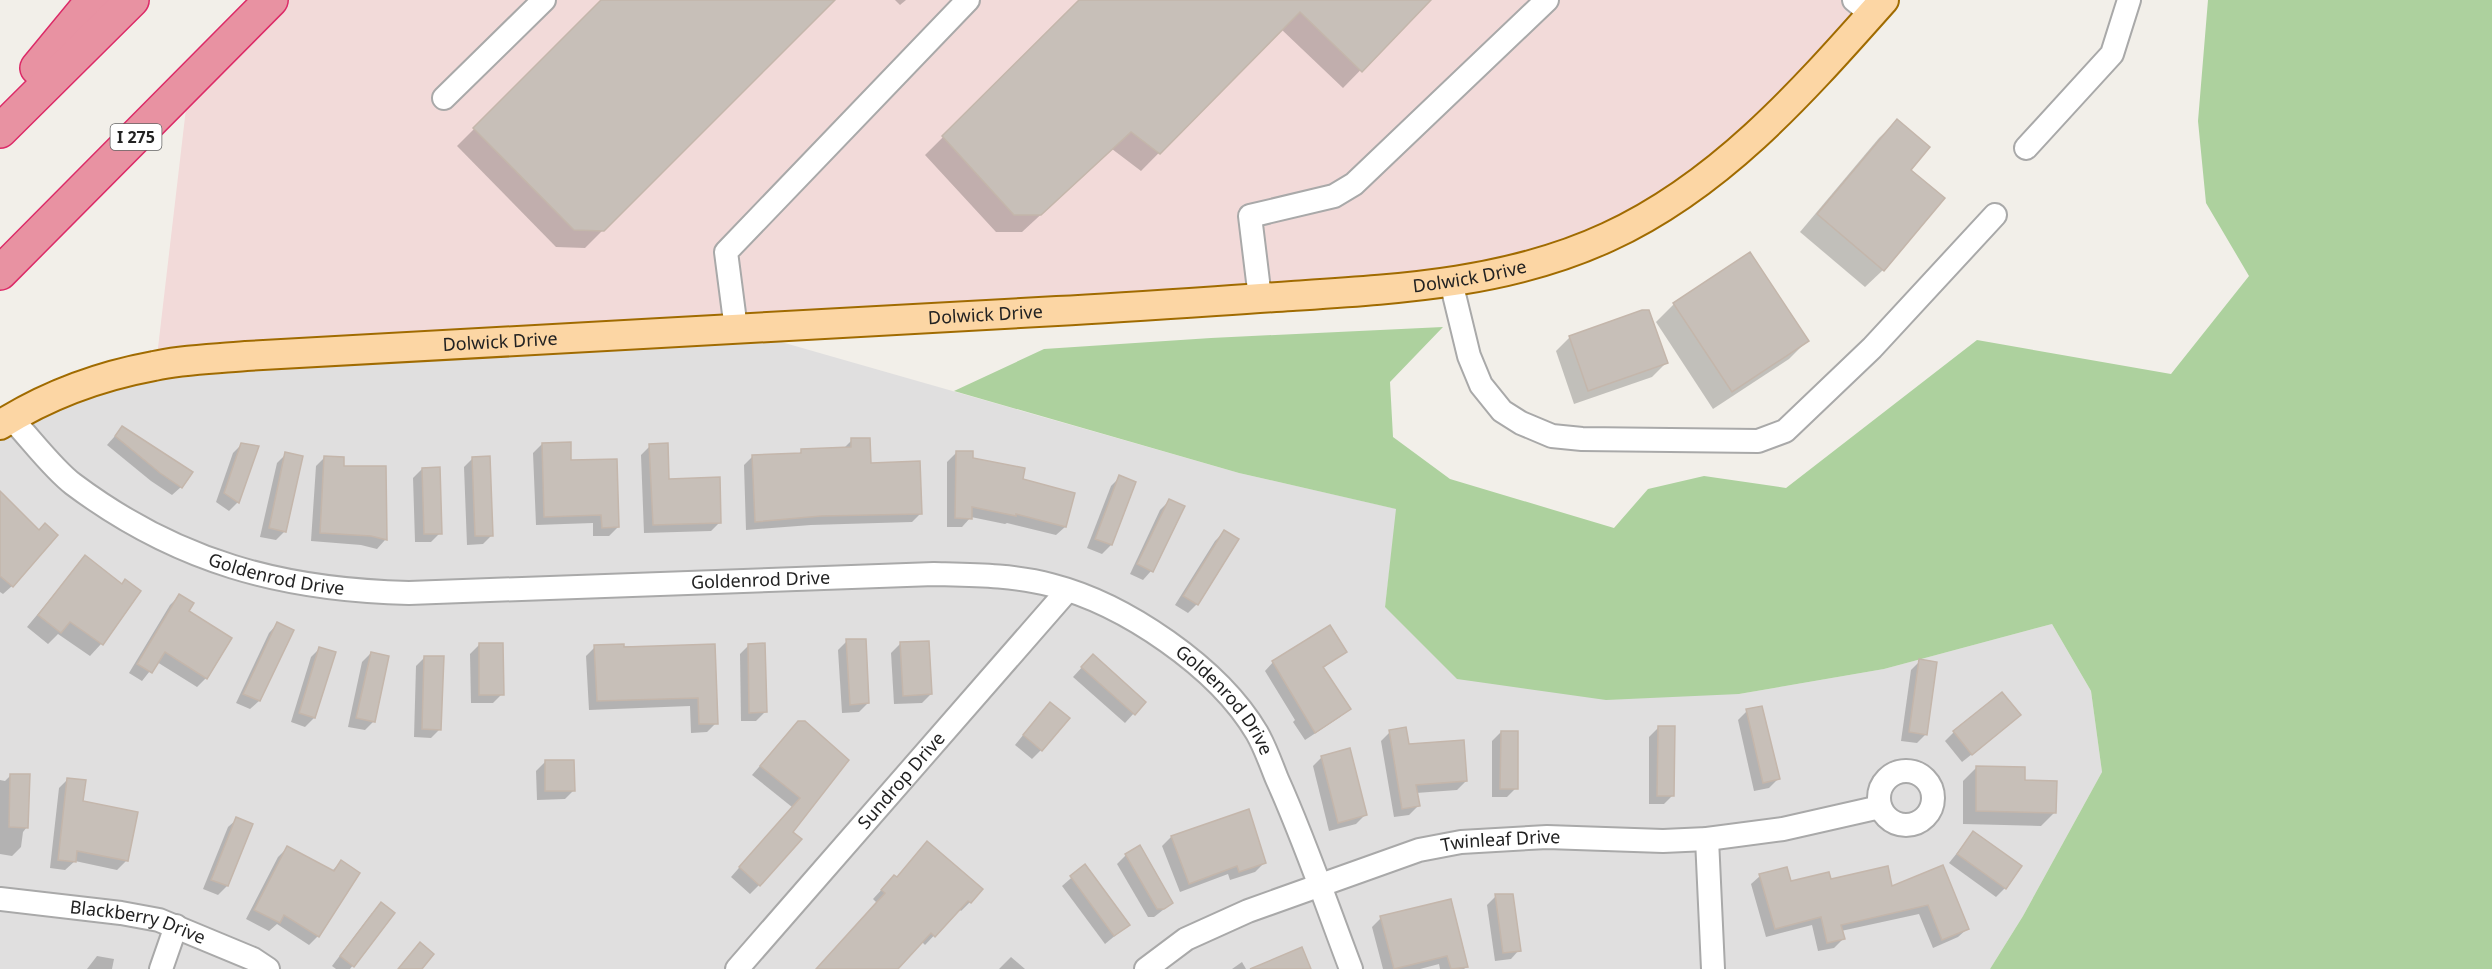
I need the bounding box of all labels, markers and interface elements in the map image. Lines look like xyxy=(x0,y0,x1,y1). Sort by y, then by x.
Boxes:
road number: I 275 xyxy=(110,124,162,150)
street label: Dolwick Drive xyxy=(1411,254,1529,297)
street label: Dolwick Drive xyxy=(927,299,1043,329)
street label: Dolwick Drive xyxy=(442,326,558,356)
street label: Goldenrod Drive xyxy=(205,546,346,600)
street label: Goldenrod Drive xyxy=(690,565,831,594)
street label: Goldenrod Drive xyxy=(1171,639,1279,758)
street label: Sundrop Drive xyxy=(852,726,950,834)
street label: Twinleaf Drive xyxy=(1439,824,1561,857)
street label: Blackberry Drive xyxy=(69,894,209,949)

